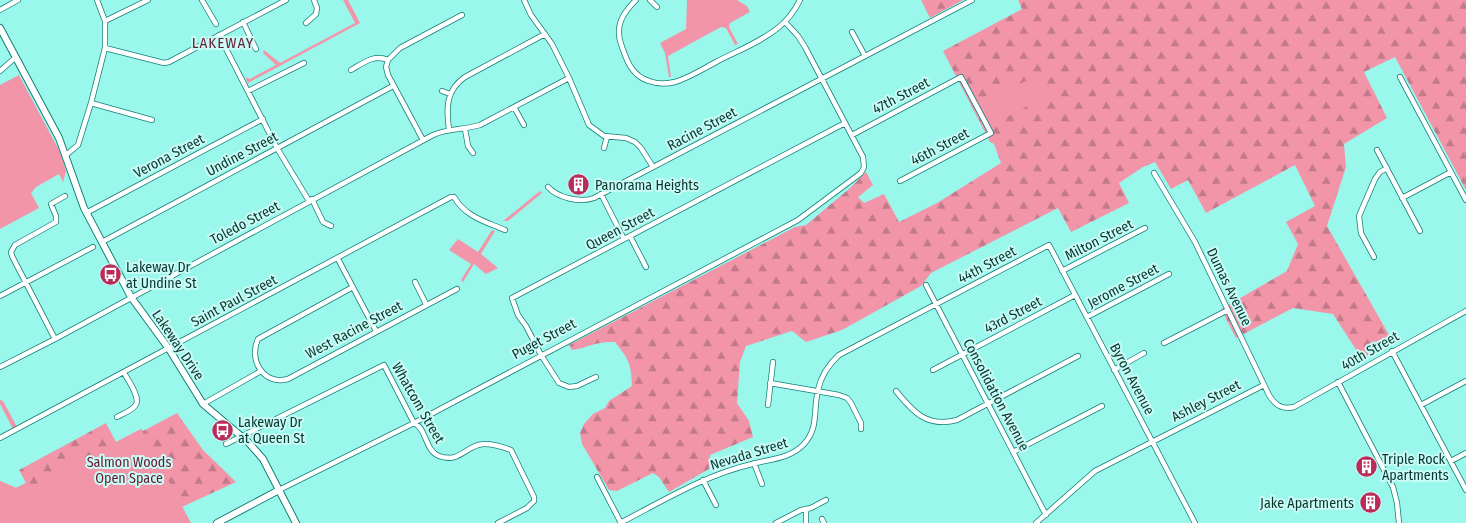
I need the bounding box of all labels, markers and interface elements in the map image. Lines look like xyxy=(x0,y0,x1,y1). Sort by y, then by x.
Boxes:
district label: LAKEWAY xyxy=(192,34,254,52)
street label: 47th Street xyxy=(870,74,933,118)
street label: Racine Street xyxy=(665,103,740,154)
street label: 46th Street xyxy=(908,124,972,169)
street label: Undine Street xyxy=(203,128,281,180)
street label: Verona Street xyxy=(131,130,208,182)
building icon: Panorama Heights xyxy=(567,173,591,197)
place label: Panorama Heights xyxy=(595,177,699,194)
street label: Toledo Street xyxy=(207,197,283,248)
street label: Queen Street xyxy=(583,204,657,254)
street label: Milton Street xyxy=(1062,215,1136,264)
street label: 44th Street xyxy=(955,242,1019,287)
street label: Dumas Avenue xyxy=(1203,245,1255,329)
place label: Lakeway Dr at Undine St xyxy=(126,259,197,292)
street label: Jerome Street xyxy=(1085,260,1162,312)
bus stop icon: Lakeway Dr at Undine St xyxy=(98,263,122,287)
street label: Saint Paul Street xyxy=(188,271,280,331)
street label: 43rd Street xyxy=(981,293,1045,337)
street label: West Racine Street xyxy=(303,297,406,363)
street label: Lakeway Drive xyxy=(148,307,208,383)
street label: Puget Street xyxy=(509,315,579,363)
street label: 40th Street xyxy=(1338,327,1402,374)
street label: Consolidation Avenue xyxy=(959,336,1033,454)
street label: Byron Avenue xyxy=(1106,340,1158,418)
street label: Whatcom Street xyxy=(388,359,448,447)
street label: Ashley Street xyxy=(1169,376,1244,426)
place label: Lakeway Dr at Queen St xyxy=(238,414,305,447)
bus stop icon: Lakeway Dr at Queen St xyxy=(210,418,234,442)
street label: Nevada Street xyxy=(708,434,790,474)
place label: Triple Rock Apartments xyxy=(1382,451,1449,484)
park label: Salmon Woods Open Space xyxy=(87,454,171,487)
building icon: Triple Rock Apartments xyxy=(1354,455,1378,479)
building icon: Jake Apartments xyxy=(1358,491,1382,515)
place label: Jake Apartments xyxy=(1260,495,1354,512)

